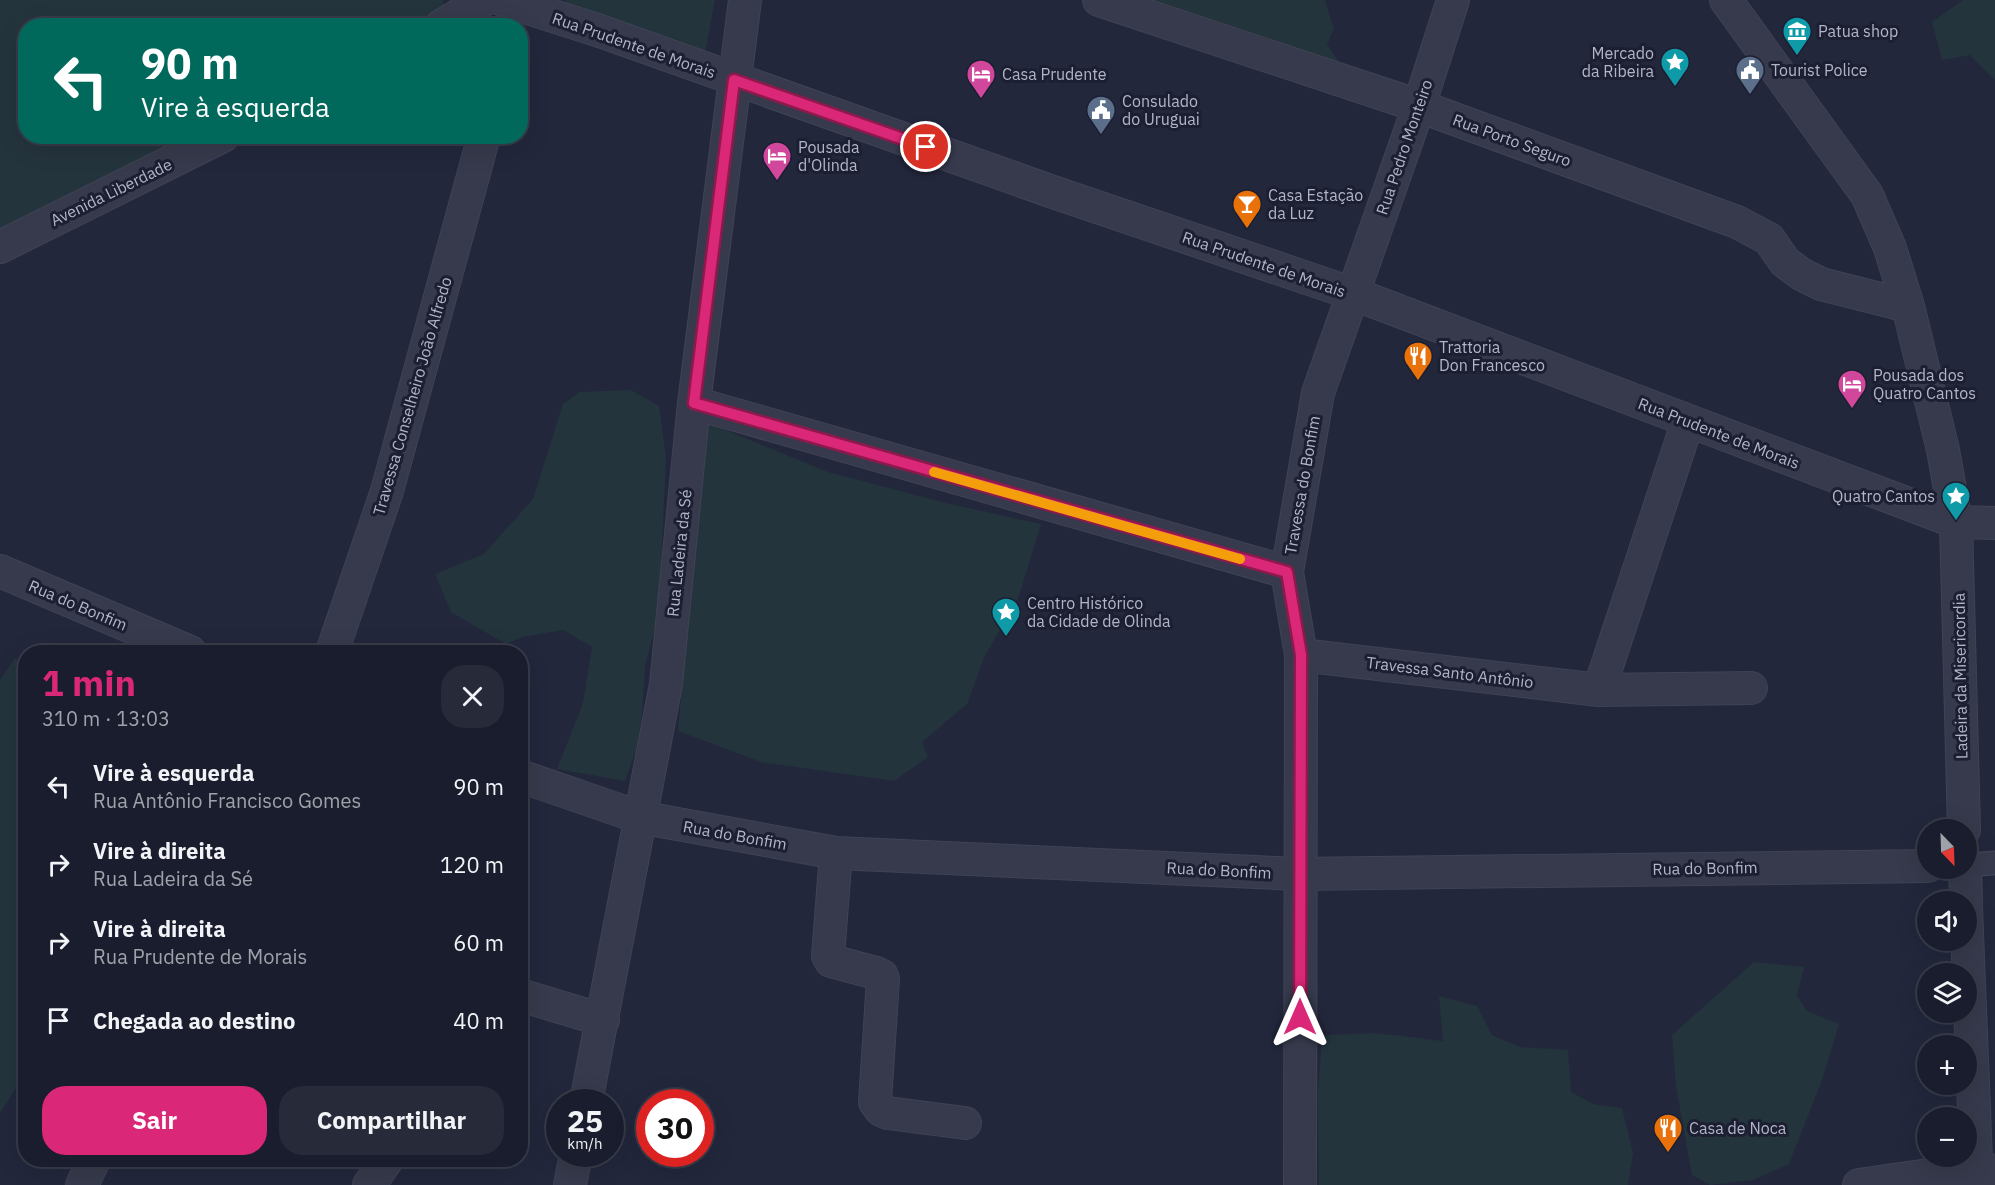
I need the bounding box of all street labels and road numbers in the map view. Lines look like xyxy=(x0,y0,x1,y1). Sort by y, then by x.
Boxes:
street label: Rua Prudente de Morais xyxy=(550,8,718,82)
street label: Rua Pedro Monteiro xyxy=(1371,77,1437,217)
street label: Rua Porto Seguro xyxy=(1450,109,1574,171)
street label: Avenida Liberdade xyxy=(47,154,175,230)
street label: Rua Prudente de Morais xyxy=(1180,227,1348,301)
street label: Travessa Conselheiro João Alfredo xyxy=(368,274,456,518)
street label: Rua Prudente de Morais xyxy=(1635,393,1803,473)
street label: Travessa do Bonfim xyxy=(1280,414,1324,556)
street label: Rua Ladeira da Sé xyxy=(662,488,696,618)
street label: Rua do Bonfim xyxy=(26,575,130,635)
street label: Ladeira da Misericordia xyxy=(1949,592,1971,759)
street label: Travessa Santo Antônio xyxy=(1365,652,1535,692)
street label: Rua do Bonfim xyxy=(681,816,789,854)
street label: Rua do Bonfim xyxy=(1166,857,1272,883)
street label: Rua do Bonfim xyxy=(1652,857,1758,879)

